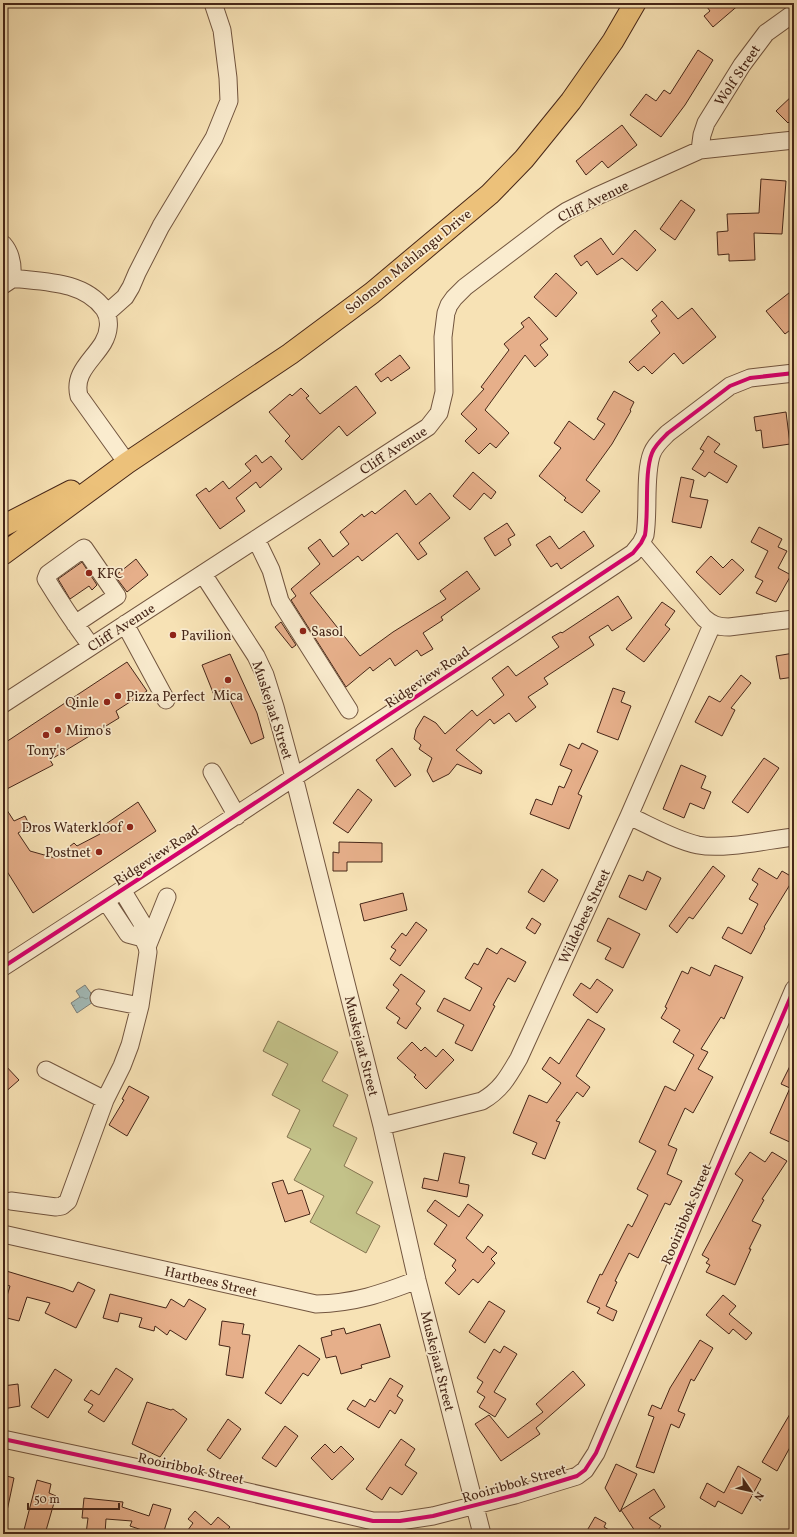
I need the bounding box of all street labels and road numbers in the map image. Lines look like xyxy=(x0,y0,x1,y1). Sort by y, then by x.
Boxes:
street label: Wolf Street xyxy=(711,41,766,110)
street label: Cliff Avenue xyxy=(555,177,633,228)
street label: Solomon Mahlangu Drive xyxy=(342,205,476,319)
street label: Cliff Avenue xyxy=(356,422,432,480)
street label: Cliff Avenue xyxy=(84,599,160,657)
street label: Ridgeview Road xyxy=(382,643,474,714)
street label: Muskejaat Street xyxy=(247,659,297,762)
street label: Ridgeview Road xyxy=(110,821,203,891)
street label: Wildebees Street xyxy=(555,866,616,967)
street label: Muskejaat Street xyxy=(339,994,382,1099)
street label: Rooiribbok Street xyxy=(658,1161,717,1268)
street label: Hartbees Street xyxy=(162,1263,259,1302)
street label: Muskejaat Street xyxy=(415,1309,458,1414)
street label: Rooiribbok Street xyxy=(136,1449,246,1490)
street label: Rooiribbok Street xyxy=(460,1460,569,1508)

